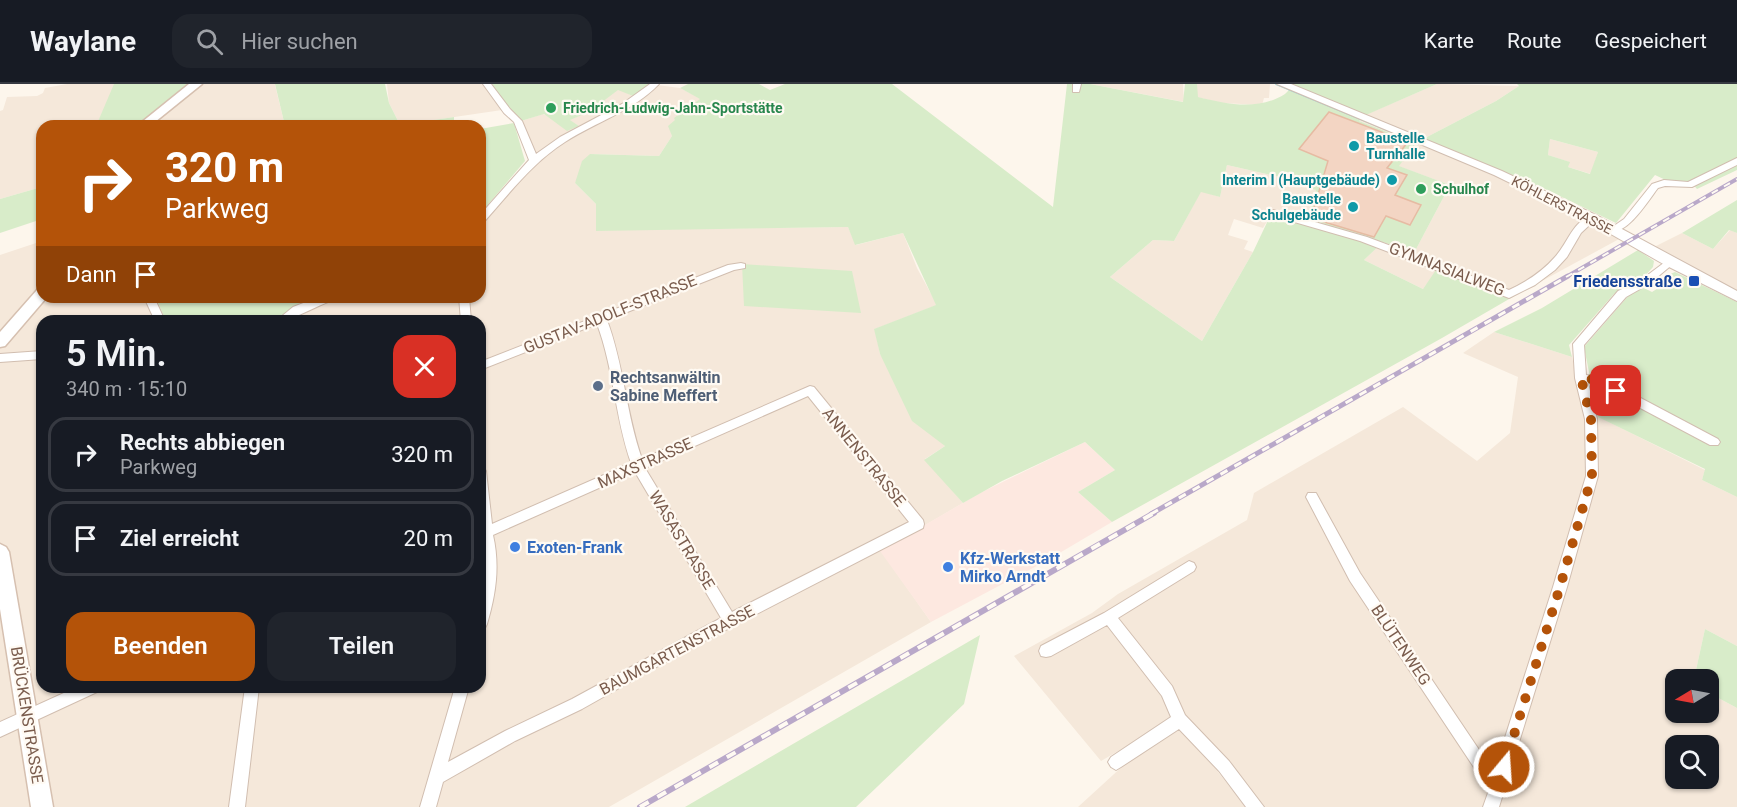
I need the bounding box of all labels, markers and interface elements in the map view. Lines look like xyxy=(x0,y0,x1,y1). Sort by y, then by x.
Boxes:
search box xyxy=(172,14,592,68)
text: Waylane xyxy=(30,25,136,58)
icon: search xyxy=(193,25,226,58)
text: Hier suchen xyxy=(241,29,358,54)
text: Karte xyxy=(1424,29,1474,53)
text: Route xyxy=(1507,29,1561,53)
text: Gespeichert xyxy=(1594,29,1707,53)
place label: Friedrich-Ludwig-Jahn-Sportstätte xyxy=(563,100,783,116)
marker: Friedrich-Ludwig-Jahn-Sportstätte xyxy=(544,101,558,115)
place label: Baustelle Turnhalle xyxy=(1366,130,1426,162)
marker: Baustelle Turnhalle xyxy=(1347,139,1361,153)
text: 320 m xyxy=(165,143,284,192)
icon: right xyxy=(66,144,144,222)
place label: Interim I (Hauptgebäude) xyxy=(1222,172,1380,189)
marker: Interim I (Hauptgebäude) xyxy=(1385,173,1399,187)
street label: KÖHLERSTRASSE xyxy=(1509,173,1615,237)
place label: Schulhof xyxy=(1433,181,1490,197)
marker: Schulhof xyxy=(1414,182,1428,196)
place label: Baustelle Schulgebäude xyxy=(1251,191,1341,223)
text: Parkweg xyxy=(165,193,269,225)
marker: Baustelle Schulgebäude xyxy=(1346,200,1360,214)
street label: GYMNASIALWEG xyxy=(1386,238,1508,300)
icon: arrive xyxy=(129,258,162,291)
text: Dann xyxy=(66,262,117,287)
street label: GUSTAV-ADOLF-STRASSE xyxy=(521,271,699,357)
place label: Friedensstraße xyxy=(1573,272,1682,291)
marker: Friedensstraße xyxy=(1687,274,1701,288)
text: 5 Min. xyxy=(66,333,167,375)
button: close xyxy=(393,335,456,398)
pin xyxy=(1590,365,1641,416)
place label: Rechtsanwältin Sabine Meffert xyxy=(610,368,721,405)
icon: arrive xyxy=(1599,374,1632,407)
text: 340 m · 15:10 xyxy=(66,377,187,401)
marker: Rechtsanwältin Sabine Meffert xyxy=(591,379,605,393)
street label: ANNENSTRASSE xyxy=(818,404,910,510)
text: Rechts abbiegen xyxy=(120,430,285,455)
street label: MAXSTRASSE xyxy=(595,434,695,492)
icon: right xyxy=(69,438,102,471)
text: 320 m xyxy=(391,442,453,467)
text: Parkweg xyxy=(120,455,197,479)
street label: WASASTRASSE xyxy=(645,487,719,593)
icon: arrive xyxy=(69,522,102,555)
text: Ziel erreicht xyxy=(120,526,239,551)
text: 20 m xyxy=(404,526,453,551)
place label: Exoten-Frank xyxy=(527,538,623,557)
marker: Exoten-Frank xyxy=(508,540,522,554)
place label: Kfz-Werkstatt Mirko Arndt xyxy=(960,549,1061,586)
marker: Kfz-Werkstatt Mirko Arndt xyxy=(941,560,955,574)
street label: BAUMGARTENSTRASSE xyxy=(596,601,758,699)
street label: BLÜTENWEG xyxy=(1367,601,1435,689)
button: Beenden xyxy=(66,612,255,681)
button: Teilen xyxy=(267,612,456,681)
street label: BRÜCKENSTRASSE xyxy=(7,645,47,785)
north arrow xyxy=(1665,669,1719,723)
map controls xyxy=(1665,669,1719,789)
position arrow xyxy=(1472,735,1536,799)
button: search xyxy=(1665,735,1719,789)

